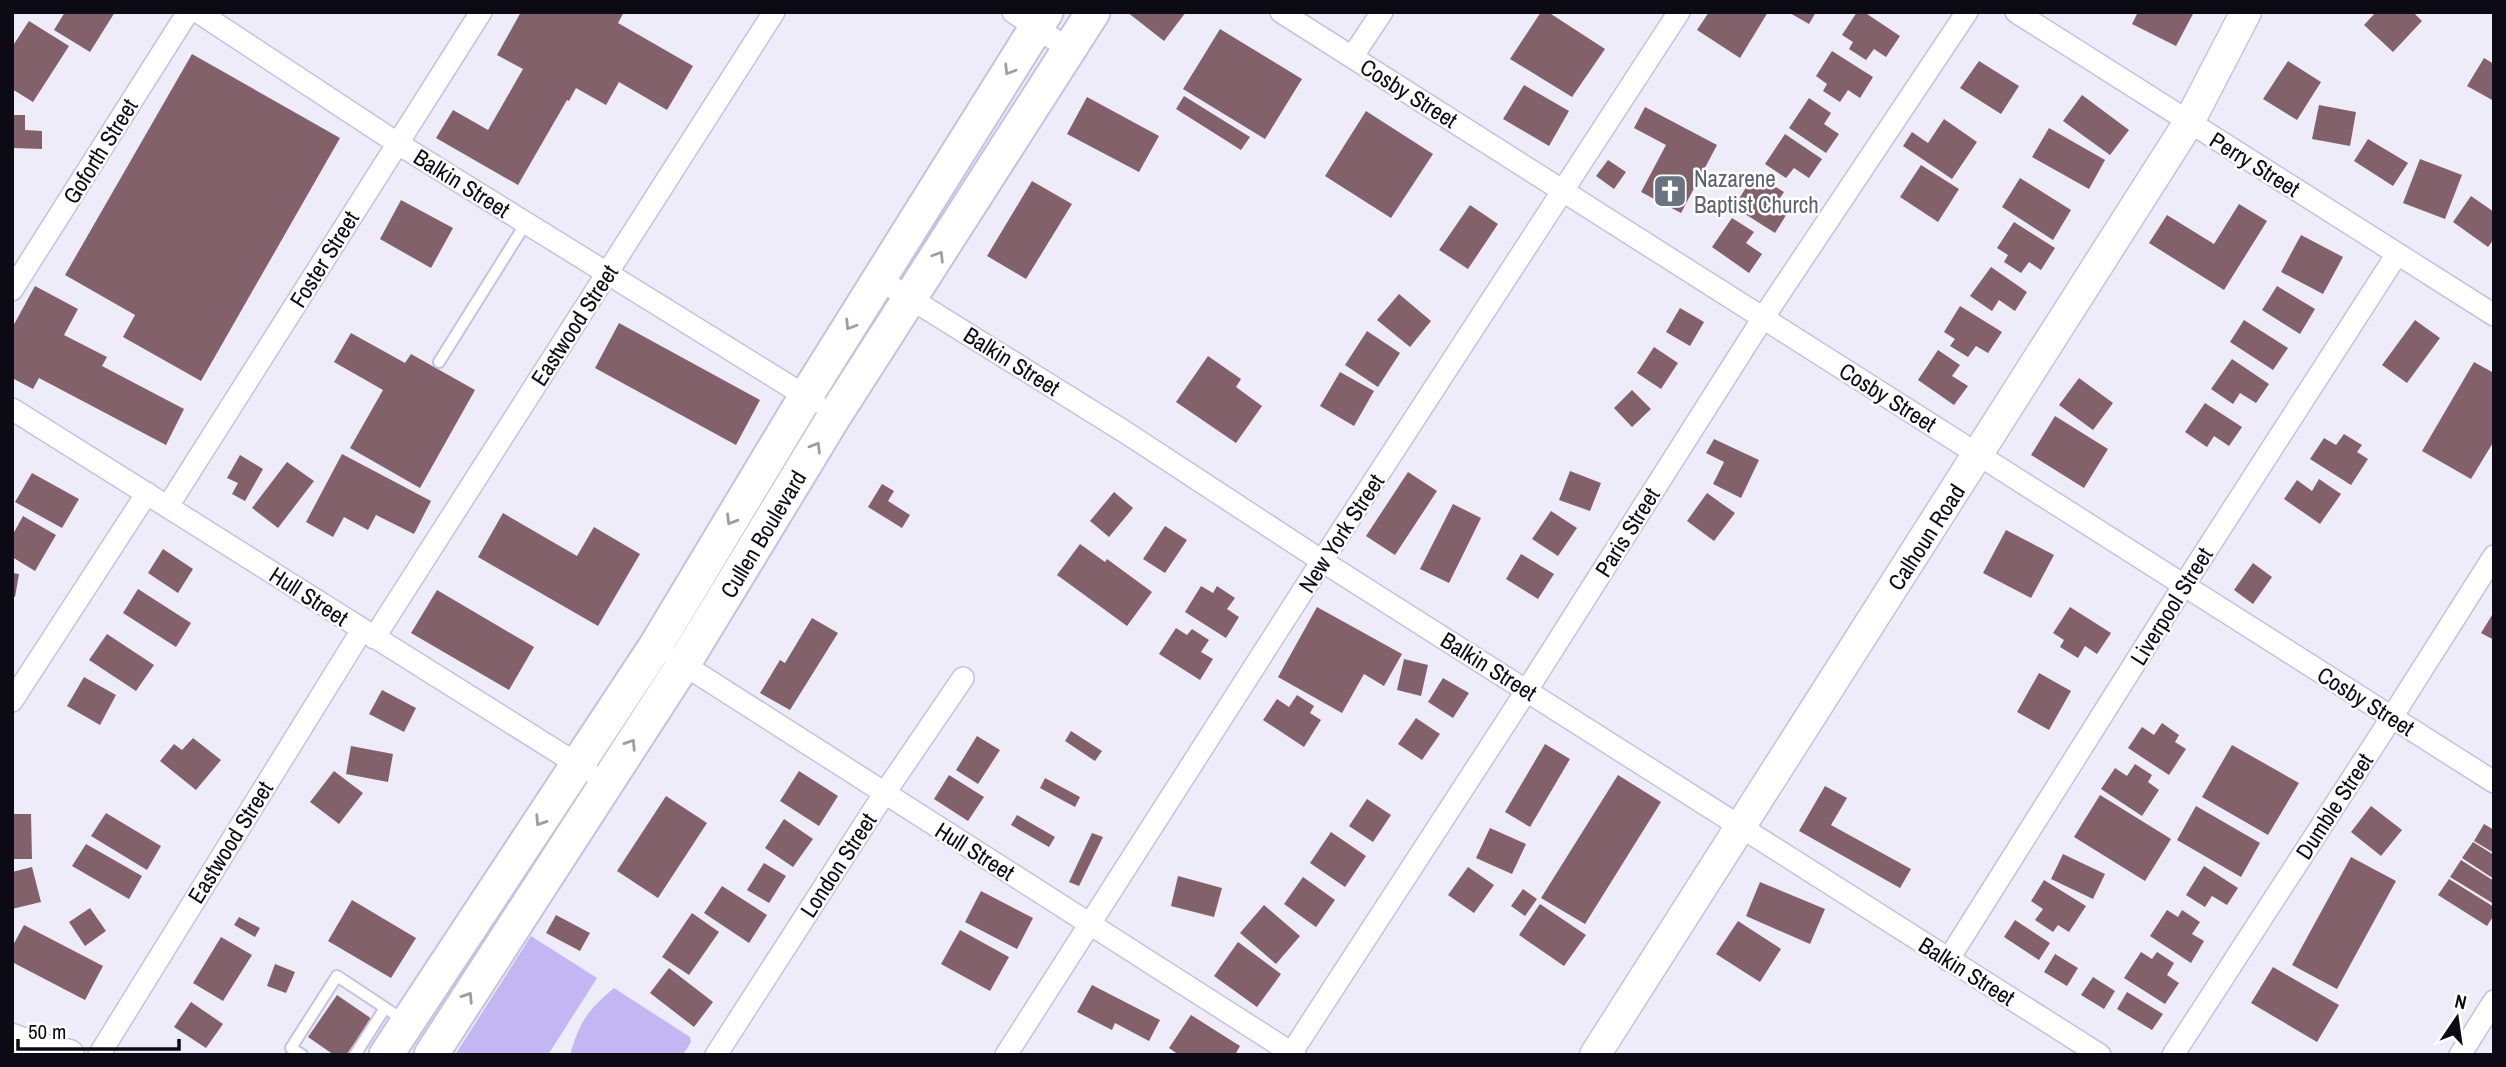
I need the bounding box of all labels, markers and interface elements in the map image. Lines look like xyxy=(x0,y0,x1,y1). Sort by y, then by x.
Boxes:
street label: Cosby Street xyxy=(1355,51,1463,135)
one-way arrow xyxy=(1005,62,1018,75)
street label: Goforth Street xyxy=(55,93,145,209)
street label: Perry Street xyxy=(2204,124,2306,204)
street label: Balkin Street xyxy=(408,141,516,225)
place label: Nazarene Baptist Church xyxy=(1694,163,1819,220)
church icon: Nazarene Baptist Church xyxy=(1651,172,1689,210)
street label: Foster Street xyxy=(282,205,366,313)
one-way arrow xyxy=(931,251,943,264)
street label: Eastwood Street xyxy=(523,259,625,391)
one-way arrow xyxy=(845,318,858,331)
street label: Balkin Street xyxy=(958,319,1066,403)
street label: Cosby Street xyxy=(1834,355,1942,439)
one-way arrow xyxy=(807,442,820,455)
street label: Cullen Boulevard xyxy=(713,464,813,604)
street label: New York Street xyxy=(1291,468,1391,598)
street label: Calhoun Road xyxy=(1880,478,1972,596)
street label: Paris Street xyxy=(1587,482,1667,582)
one-way arrow xyxy=(727,512,740,525)
street label: Liverpool Street xyxy=(2123,541,2219,671)
street label: Hull Street xyxy=(264,559,354,633)
street label: Balkin Street xyxy=(1435,624,1543,708)
street label: Cosby Street xyxy=(2312,659,2420,743)
one-way arrow xyxy=(622,739,635,752)
street label: Dumble Street xyxy=(2288,747,2380,865)
street label: Eastwood Street xyxy=(180,775,280,909)
street label: London Street xyxy=(793,807,883,923)
one-way arrow xyxy=(536,813,548,826)
street label: Hull Street xyxy=(929,815,1021,887)
street label: Balkin Street xyxy=(1913,929,2021,1013)
north arrow xyxy=(2422,983,2492,1053)
text: N xyxy=(2452,988,2469,1015)
one-way arrow xyxy=(459,992,472,1005)
scale bar xyxy=(18,1007,178,1052)
text: 50 m xyxy=(28,1017,66,1046)

